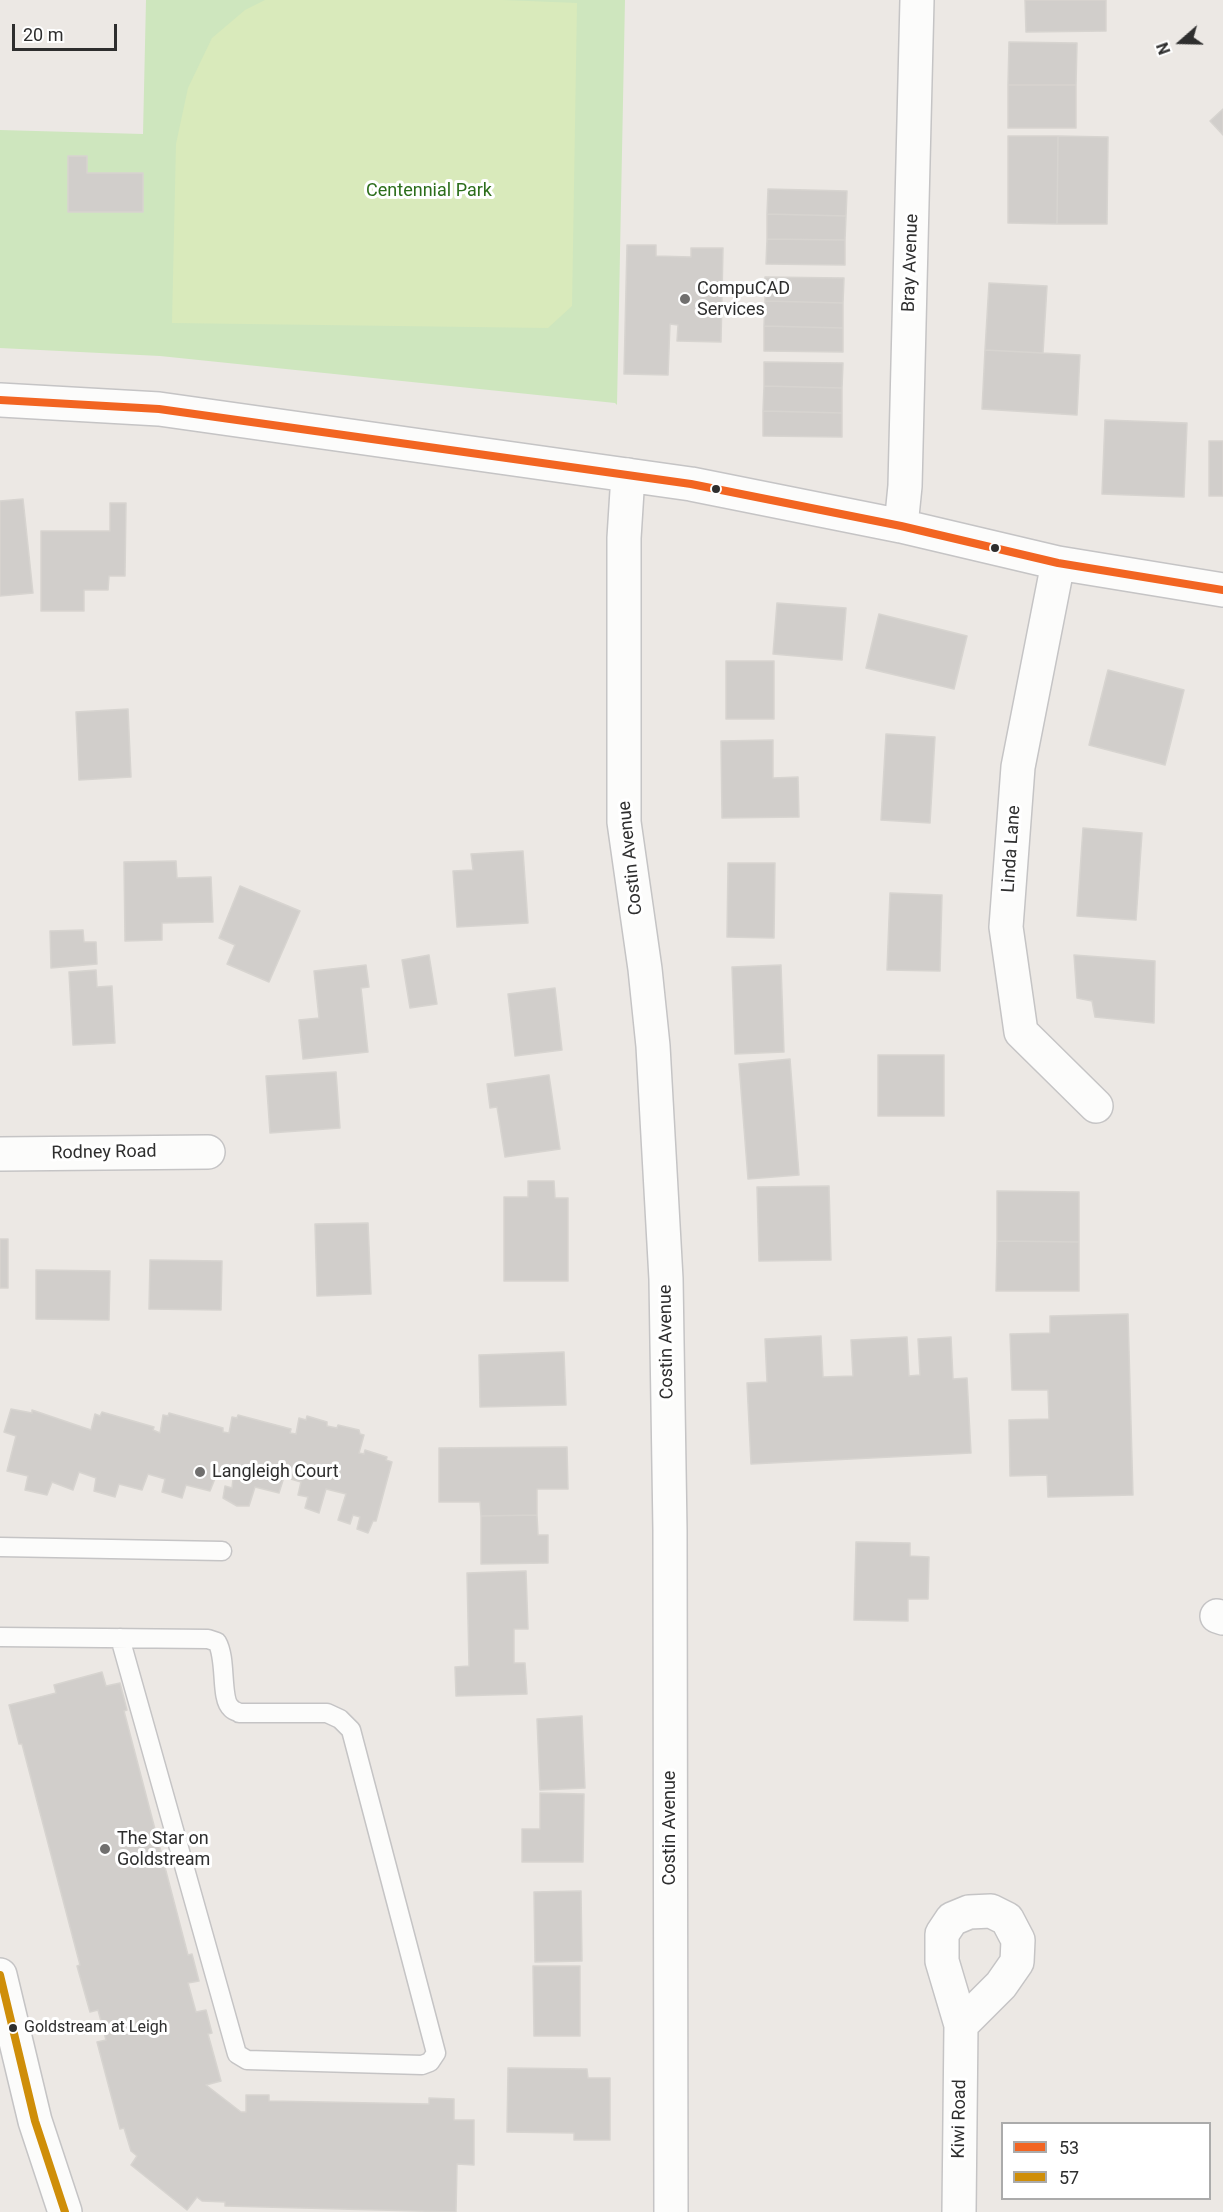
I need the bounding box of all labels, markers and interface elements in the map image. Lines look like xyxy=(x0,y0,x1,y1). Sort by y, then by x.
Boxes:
scale bar xyxy=(15,12,120,50)
north arrow xyxy=(1151,12,1211,72)
text: 20 m xyxy=(23,24,63,45)
text: N xyxy=(1153,40,1174,57)
park label: Centennial Park xyxy=(366,180,492,202)
street label: Bray Avenue xyxy=(898,213,924,313)
place label: CompuCAD Services xyxy=(697,278,790,320)
marker: CompuCAD Services xyxy=(678,292,692,306)
unlabelled marker xyxy=(710,483,722,495)
unlabelled marker xyxy=(989,542,1001,554)
street label: Costin Avenue xyxy=(614,800,648,916)
street label: Linda Lane xyxy=(998,805,1026,893)
street label: Rodney Road xyxy=(51,1141,157,1165)
street label: Costin Avenue xyxy=(655,1284,679,1400)
place label: Langleigh Court xyxy=(212,1461,339,1483)
marker: Langleigh Court xyxy=(193,1465,207,1479)
street label: Costin Avenue xyxy=(659,1771,681,1885)
place label: The Star on Goldstream xyxy=(117,1828,210,1870)
marker: The Star on Goldstream xyxy=(98,1842,112,1856)
place label: Goldstream at Leigh xyxy=(24,2018,168,2038)
marker: Goldstream at Leigh xyxy=(7,2022,19,2034)
street label: Kiwi Road xyxy=(949,2079,971,2159)
legend xyxy=(1001,2122,1211,2200)
text: 53 xyxy=(1059,2137,1079,2158)
text: 57 xyxy=(1059,2167,1079,2188)

